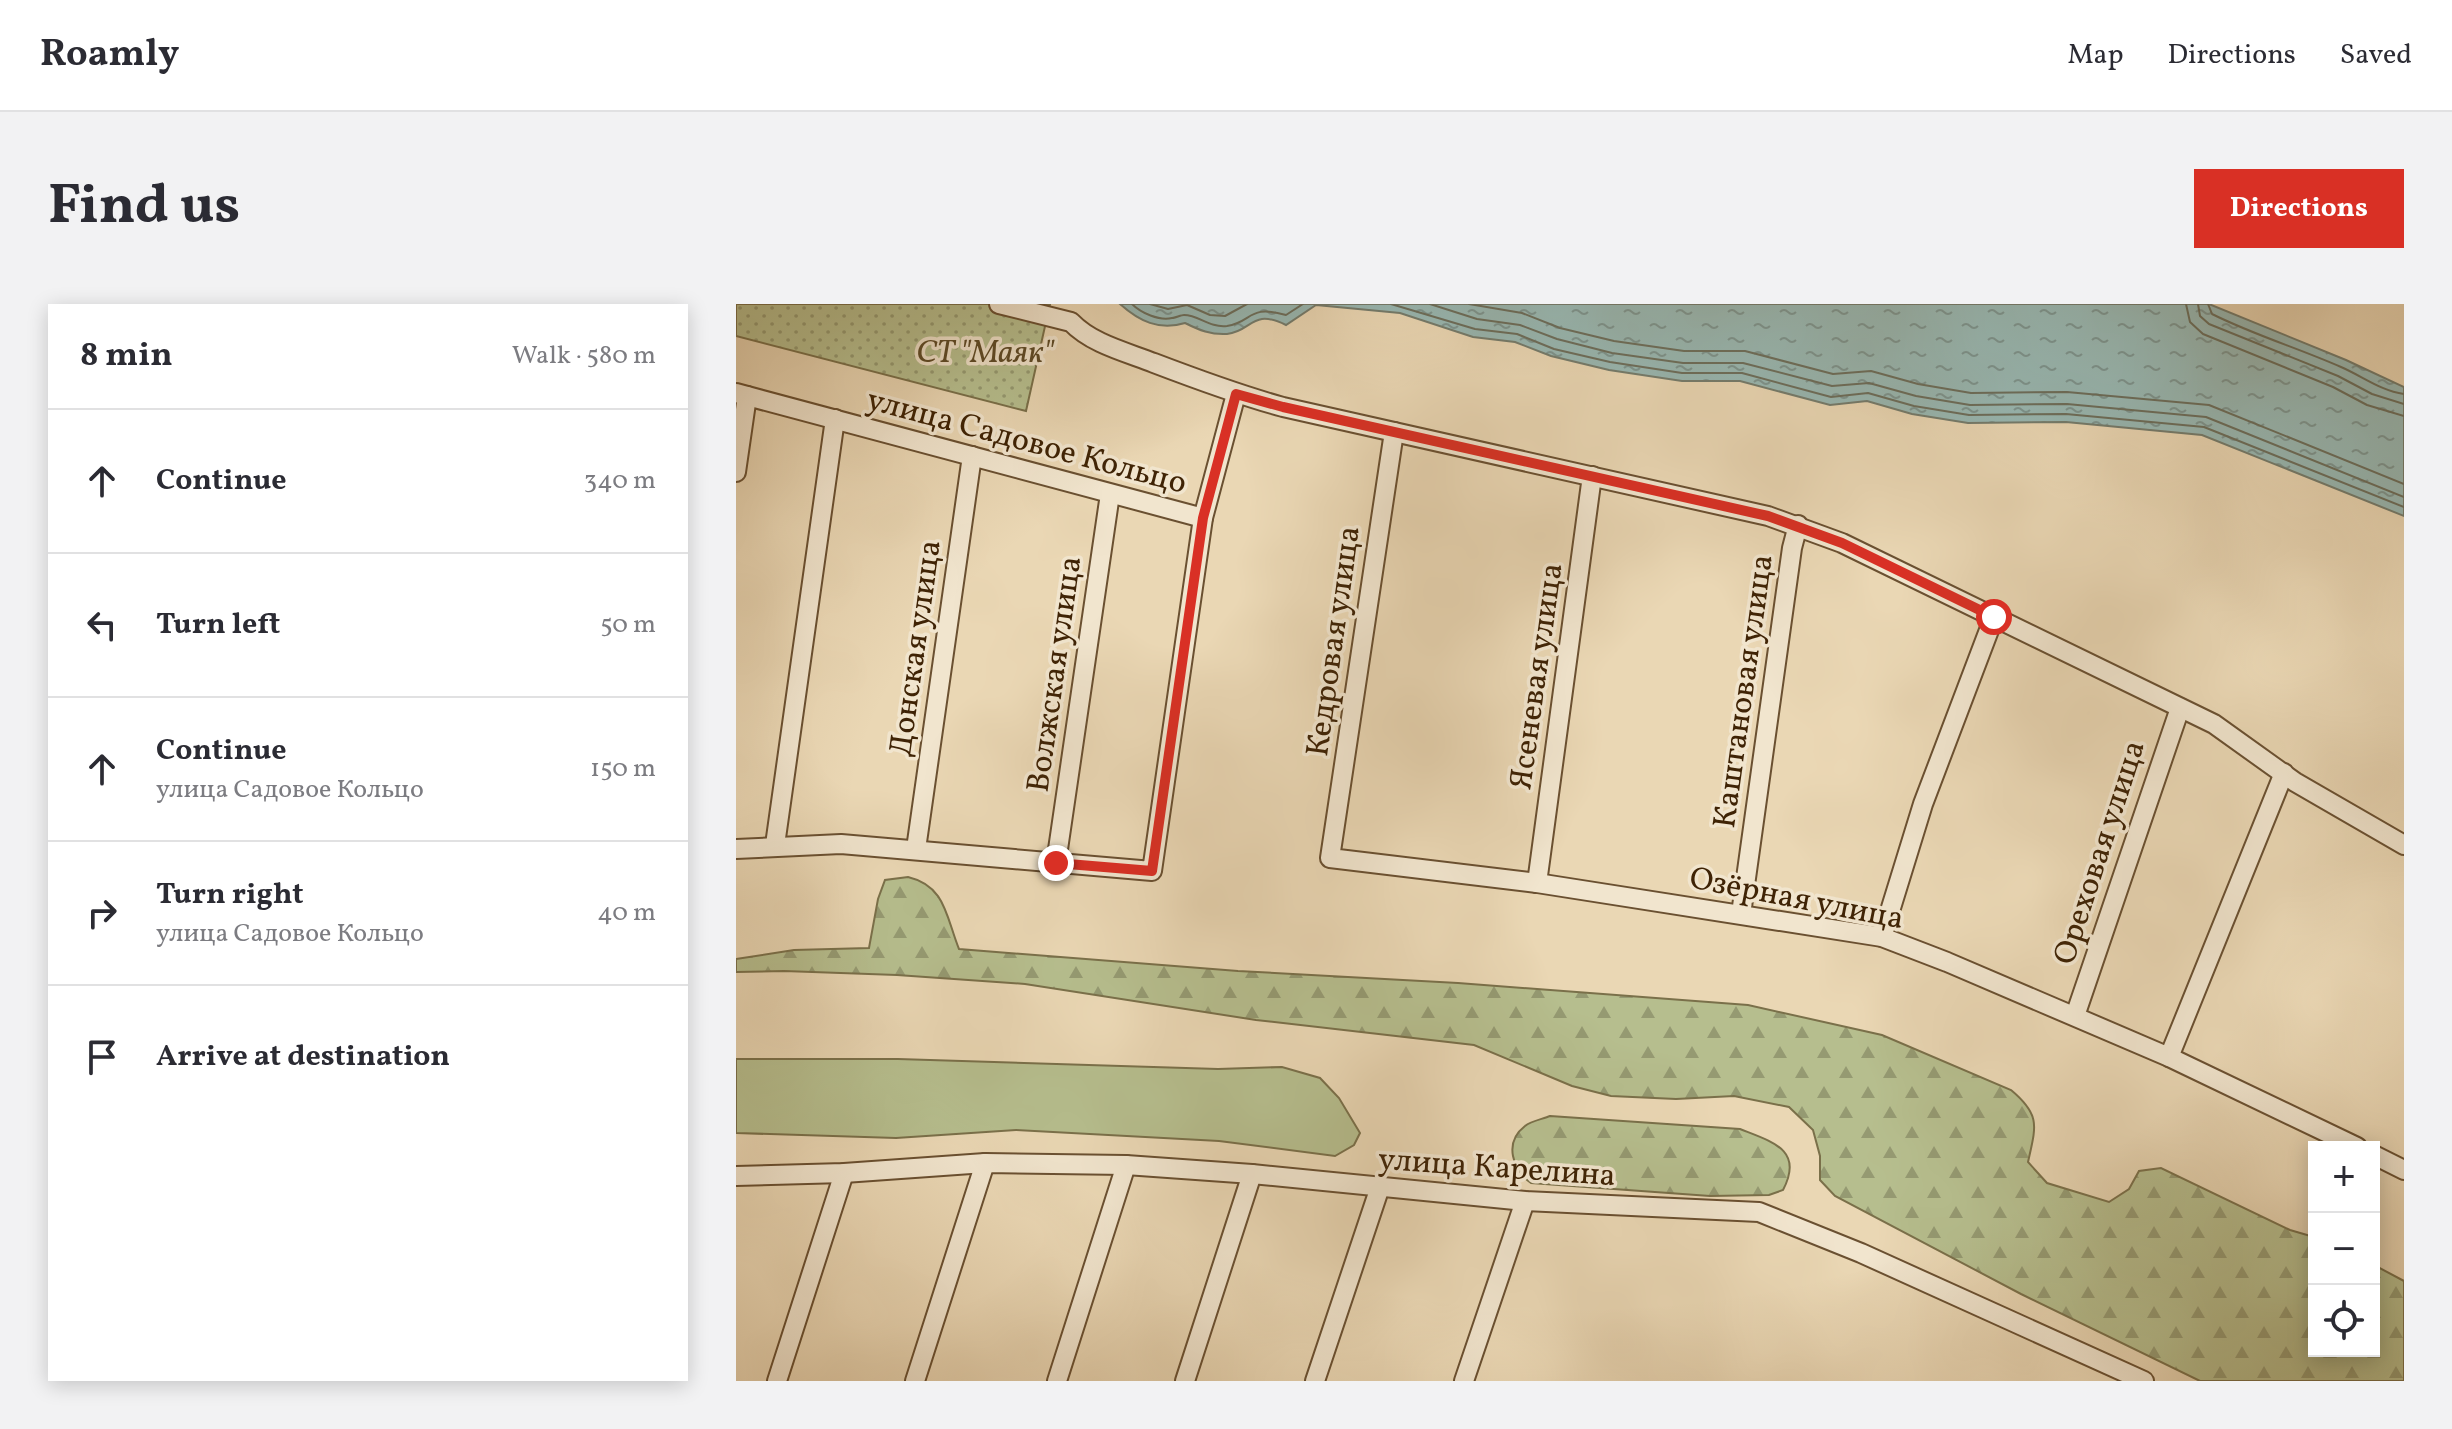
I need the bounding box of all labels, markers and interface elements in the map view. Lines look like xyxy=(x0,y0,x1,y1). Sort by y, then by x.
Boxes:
text: Roamly xyxy=(40,29,179,82)
text: Map xyxy=(2068,36,2124,75)
text: Directions xyxy=(2168,36,2296,75)
text: Saved xyxy=(2340,36,2412,75)
text: Find us xyxy=(48,169,240,247)
button: Directions xyxy=(2194,169,2404,248)
park label: СТ "Маяк" xyxy=(916,332,1055,376)
text: 8 min xyxy=(80,333,173,380)
text: Walk · 580 m xyxy=(512,338,656,374)
street label: улица Садовое Кольцо xyxy=(861,379,1191,507)
icon: ahead xyxy=(80,459,124,503)
text: Continue xyxy=(156,460,287,502)
text: 340 m xyxy=(584,463,656,499)
street label: Кедровая улица xyxy=(1297,523,1373,760)
street label: Донская улица xyxy=(880,537,954,760)
street label: Каштановая улица xyxy=(1704,552,1786,831)
street label: Волжская улица xyxy=(1018,554,1094,795)
street label: Ясеневая улица xyxy=(1500,560,1576,792)
route start xyxy=(1976,599,2012,635)
icon: left xyxy=(80,603,124,647)
text: Turn left xyxy=(156,604,280,646)
text: 50 m xyxy=(600,607,656,643)
text: Continue xyxy=(156,730,287,772)
street label: Ореховая улица xyxy=(2044,735,2158,971)
icon: ahead xyxy=(80,747,124,791)
text: 150 m xyxy=(590,751,656,787)
text: улица Садовое Кольцо xyxy=(156,772,424,808)
route end xyxy=(1038,845,1074,881)
street label: Озёрная улица xyxy=(1686,858,1907,942)
text: Turn right xyxy=(156,874,304,916)
icon: right xyxy=(80,891,124,935)
text: 40 m xyxy=(597,895,656,931)
text: улица Садовое Кольцо xyxy=(156,916,424,952)
icon: arrive xyxy=(80,1035,124,1079)
text: Arrive at destination xyxy=(156,1036,450,1078)
street label: улица Карелина xyxy=(1377,1139,1617,1199)
map controls xyxy=(2308,1141,2380,1357)
button: + xyxy=(2308,1141,2380,1213)
button: − xyxy=(2308,1213,2380,1285)
button: locate xyxy=(2308,1285,2380,1357)

